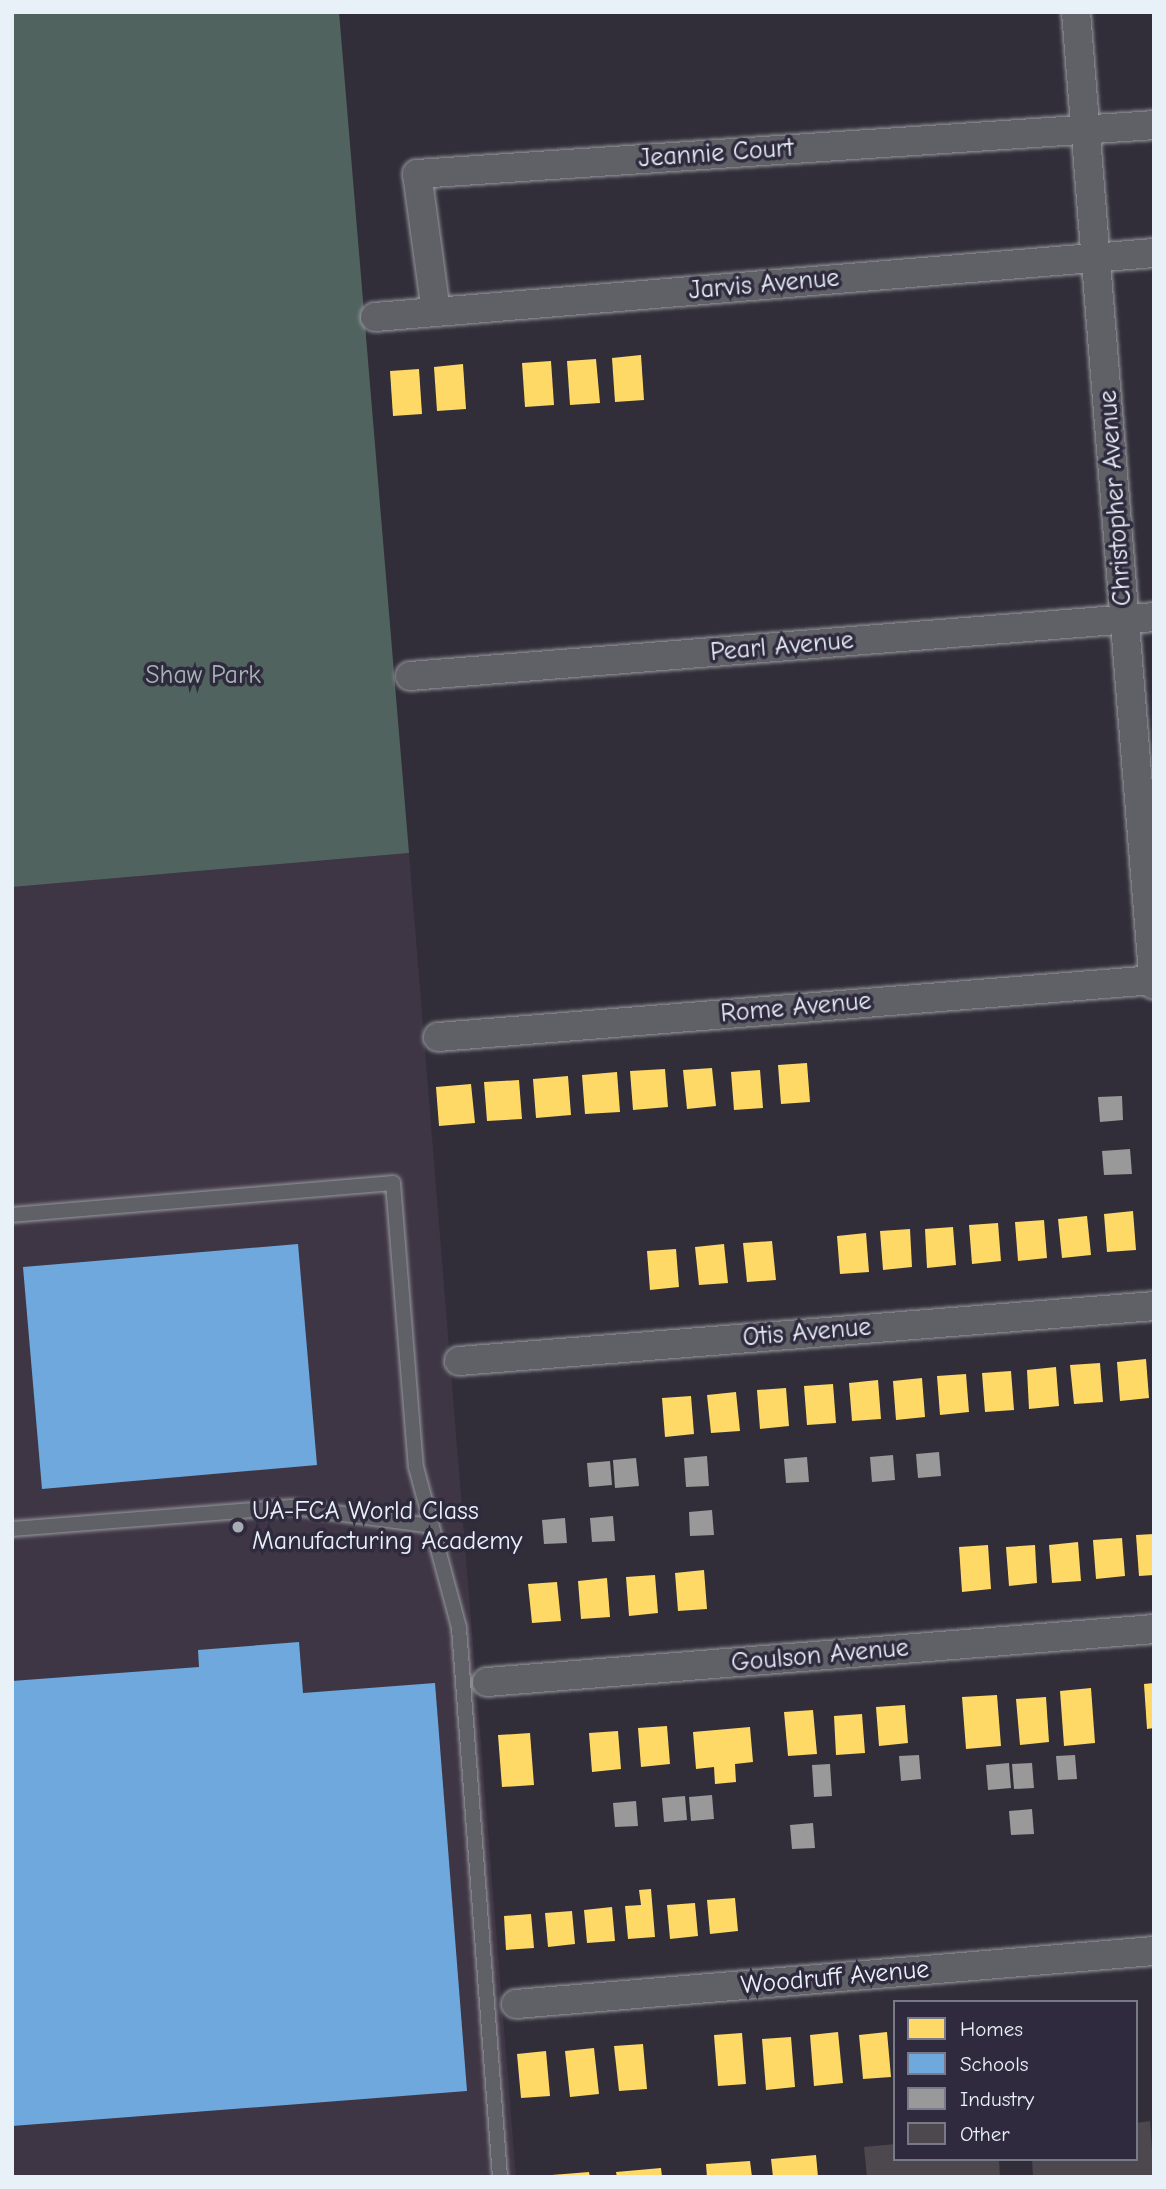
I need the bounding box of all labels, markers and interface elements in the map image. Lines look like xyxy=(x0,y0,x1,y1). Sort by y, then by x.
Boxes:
street label: Jeannie Court xyxy=(637,133,795,175)
street label: Jarvis Avenue xyxy=(687,263,841,307)
street label: Christopher Avenue xyxy=(1093,389,1139,607)
street label: Pearl Avenue xyxy=(709,625,855,669)
park label: Shaw Park xyxy=(145,660,261,692)
street label: Rome Avenue xyxy=(719,986,873,1030)
street label: Otis Avenue xyxy=(742,1312,872,1354)
place label: UA-FCA World Class Manufacturing Academy xyxy=(252,1496,522,1558)
marker: UA-FCA World Class Manufacturing Academy xyxy=(230,1519,246,1535)
street label: Goulson Avenue xyxy=(730,1633,910,1679)
street label: Woodruff Avenue xyxy=(740,1954,930,2002)
legend xyxy=(893,2000,1138,2161)
text: Homes xyxy=(960,2017,1023,2041)
text: Schools xyxy=(960,2052,1029,2076)
text: Industry xyxy=(960,2087,1034,2111)
text: Other xyxy=(960,2122,1010,2146)

